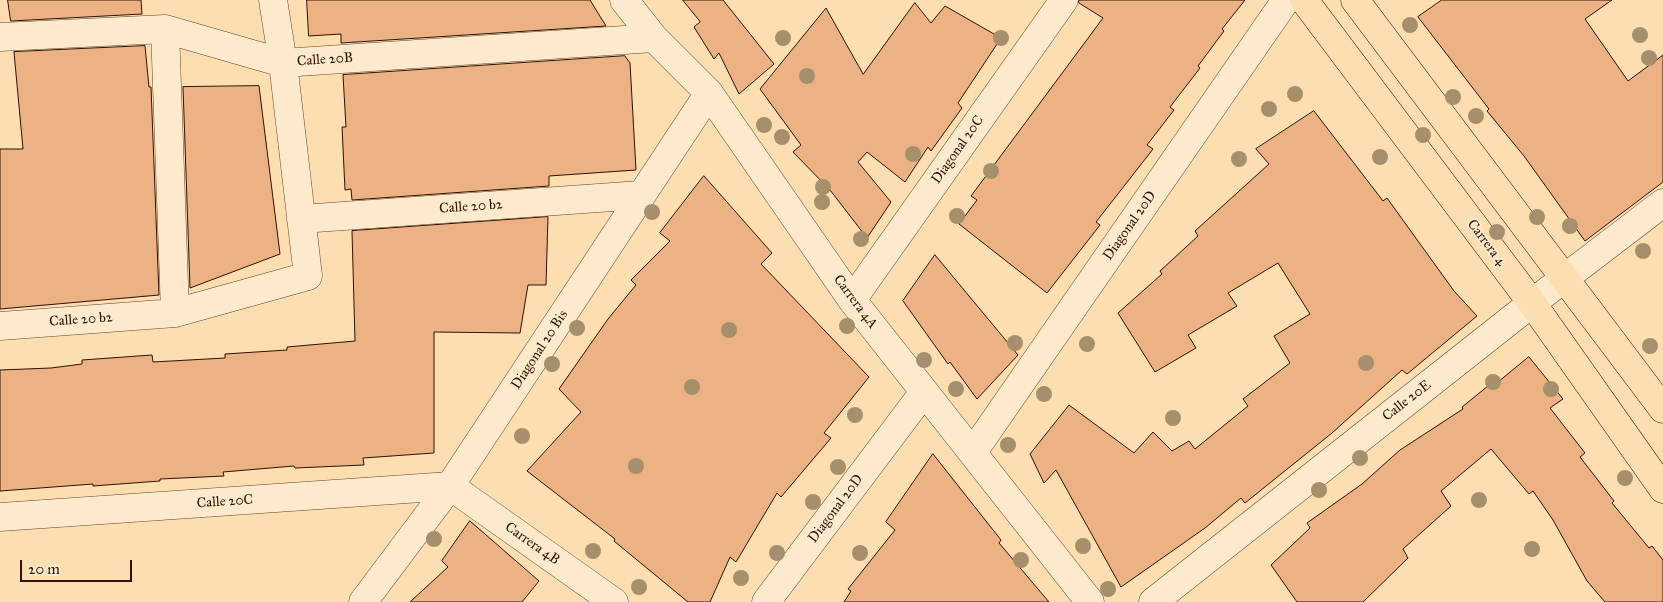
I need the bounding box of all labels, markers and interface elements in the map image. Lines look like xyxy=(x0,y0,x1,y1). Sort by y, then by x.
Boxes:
street label: Calle 20B xyxy=(296,50,354,70)
street label: Diagonal 20C xyxy=(928,113,988,187)
street label: Diagonal 20D xyxy=(1100,188,1160,264)
street label: Calle 20 b2 xyxy=(439,196,503,218)
street label: Carrera 4 xyxy=(1463,217,1509,269)
street label: Carrera 4A xyxy=(829,272,881,332)
street label: Diagonal 20 Bis xyxy=(508,307,572,393)
street label: Calle 20 b2 xyxy=(49,309,113,331)
street label: Calle 20E xyxy=(1379,377,1435,425)
street label: Diagonal 20D xyxy=(805,472,867,546)
street label: Calle 20C xyxy=(196,492,254,512)
street label: Carrera 4B xyxy=(501,519,563,569)
scale bar xyxy=(22,550,135,582)
text: 20 m xyxy=(28,560,60,578)

